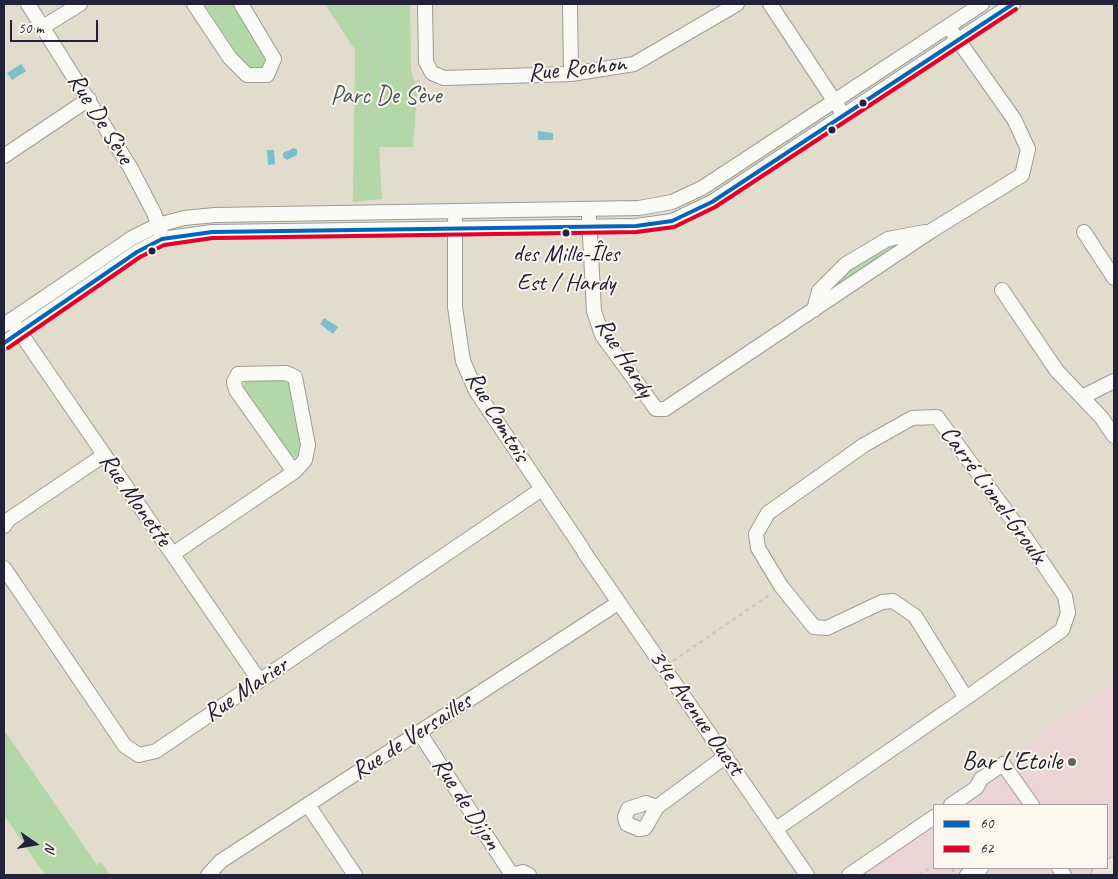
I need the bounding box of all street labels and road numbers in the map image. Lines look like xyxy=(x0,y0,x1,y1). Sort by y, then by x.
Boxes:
street label: Rue Rochon xyxy=(527,49,627,89)
street label: Rue De Sève xyxy=(60,68,140,170)
street label: Rue Hardy xyxy=(588,313,660,403)
street label: Rue Comtois xyxy=(458,366,536,468)
street label: Carré Lionel-Groulx xyxy=(933,420,1053,570)
street label: Rue Monette xyxy=(92,448,178,552)
street label: 34e Avenue Ouest xyxy=(642,644,750,782)
street label: Rue Marier xyxy=(198,651,294,729)
street label: Rue de Versailles xyxy=(346,687,478,787)
street label: Rue de Dijon xyxy=(425,752,507,856)

